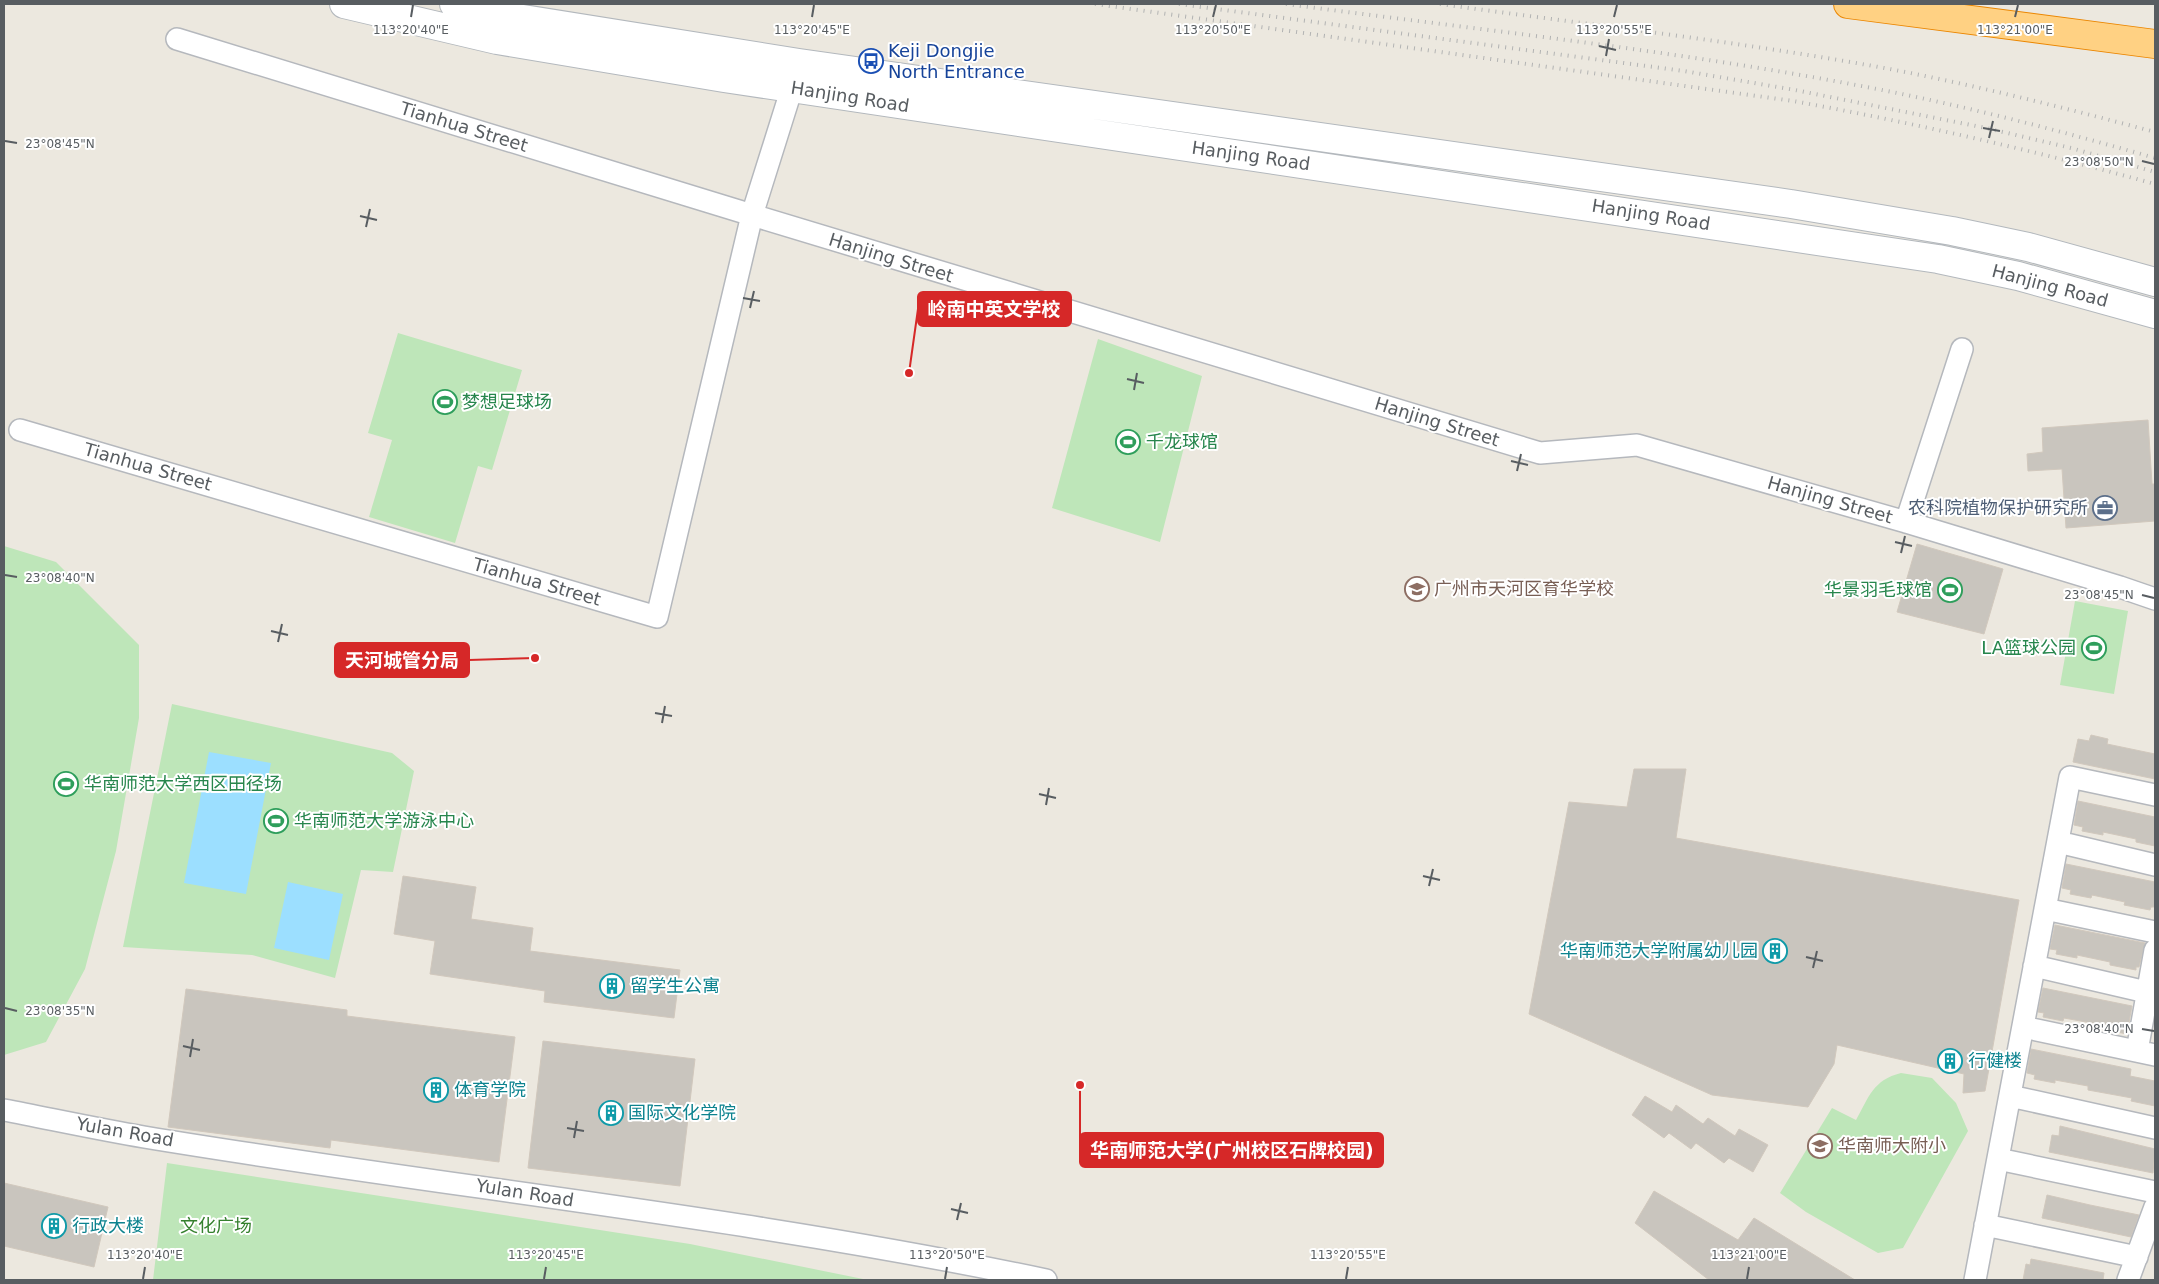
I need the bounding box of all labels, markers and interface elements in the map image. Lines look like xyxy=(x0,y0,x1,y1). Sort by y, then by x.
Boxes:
text: 113°20'40"E xyxy=(373,23,449,37)
text: 113°20'45"E xyxy=(774,23,850,37)
text: 113°20'50"E xyxy=(1175,23,1251,37)
text: 113°20'55"E xyxy=(1576,23,1652,37)
text: 113°21'00"E xyxy=(1977,23,2053,37)
place label: Keji Dongjie North Entrance xyxy=(888,40,1025,82)
bus stop icon: Keji Dongjie North Entrance xyxy=(858,48,884,74)
street label: Hanjing Road xyxy=(789,77,911,116)
street label: Tianhua Street xyxy=(397,97,530,156)
text: 23°08'45"N xyxy=(25,137,95,151)
street label: Hanjing Road xyxy=(1190,137,1312,174)
text: 23°08'50"N xyxy=(2064,155,2134,169)
street label: Hanjing Road xyxy=(1590,195,1712,234)
street label: Hanjing Street xyxy=(826,229,956,286)
street label: Hanjing Road xyxy=(1990,260,2111,311)
callout: 岭南中英文学校 xyxy=(918,292,1071,326)
text: 岭南中英文学校 xyxy=(927,298,1061,320)
sports icon: 梦想足球场 xyxy=(432,389,458,415)
place label: 梦想足球场 xyxy=(462,391,552,412)
street label: Hanjing Street xyxy=(1372,393,1502,450)
sports icon: 千龙球馆 xyxy=(1115,429,1141,455)
place label: 千龙球馆 xyxy=(1146,431,1218,452)
street label: Tianhua Street xyxy=(81,438,215,495)
street label: Hanjing Street xyxy=(1765,472,1895,527)
office icon: 农科院植物保护研究所 xyxy=(2092,495,2118,521)
place label: 农科院植物保护研究所 xyxy=(1908,497,2088,518)
street label: Tianhua Street xyxy=(470,553,604,610)
text: 23°08'40"N xyxy=(25,571,95,585)
school or university icon: 广州市天河区育华学校 xyxy=(1404,576,1430,602)
sports icon: 华景羽毛球馆 xyxy=(1937,577,1963,603)
place label: 广州市天河区育华学校 xyxy=(1434,578,1614,599)
place label: 华景羽毛球馆 xyxy=(1824,579,1932,600)
text: 23°08'45"N xyxy=(2064,588,2134,602)
sports icon: LA篮球公园 xyxy=(2081,635,2107,661)
place label: LA篮球公园 xyxy=(1981,637,2076,658)
callout: 天河城管分局 xyxy=(335,643,469,677)
text: 天河城管分局 xyxy=(345,649,459,671)
sports icon: 华南师范大学西区田径场 xyxy=(53,771,79,797)
place label: 华南师范大学西区田径场 xyxy=(84,773,282,794)
sports icon: 华南师范大学游泳中心 xyxy=(263,808,289,834)
place label: 华南师范大学游泳中心 xyxy=(294,810,474,831)
building icon: 华南师范大学附属幼儿园 xyxy=(1762,938,1788,964)
place label: 华南师范大学附属幼儿园 xyxy=(1560,940,1758,961)
building icon: 留学生公寓 xyxy=(599,973,625,999)
place label: 留学生公寓 xyxy=(630,975,720,996)
text: 23°08'35"N xyxy=(25,1004,95,1018)
text: 23°08'40"N xyxy=(2064,1022,2134,1036)
building icon: 行健楼 xyxy=(1937,1048,1963,1074)
place label: 行健楼 xyxy=(1968,1050,2022,1071)
building icon: 体育学院 xyxy=(423,1077,449,1103)
place label: 体育学院 xyxy=(454,1079,526,1100)
building icon: 国际文化学院 xyxy=(598,1100,624,1126)
place label: 国际文化学院 xyxy=(628,1102,736,1123)
street label: Yulan Road xyxy=(74,1112,175,1150)
callout: 华南师范大学(广州校区石牌校园) xyxy=(1080,1133,1383,1167)
school or university icon: 华南师大附小 xyxy=(1807,1133,1833,1159)
place label: 华南师大附小 xyxy=(1838,1135,1946,1156)
text: 华南师范大学(广州校区石牌校园) xyxy=(1090,1139,1374,1161)
street label: Yulan Road xyxy=(474,1174,575,1211)
building icon: 行政大楼 xyxy=(41,1213,67,1239)
place label: 行政大楼 xyxy=(72,1215,144,1236)
park label: 文化广场 xyxy=(180,1215,252,1236)
text: 113°20'40"E xyxy=(107,1248,183,1262)
text: 113°20'45"E xyxy=(508,1248,584,1262)
text: 113°20'50"E xyxy=(909,1248,985,1262)
text: 113°20'55"E xyxy=(1310,1248,1386,1262)
text: 113°21'00"E xyxy=(1711,1248,1787,1262)

